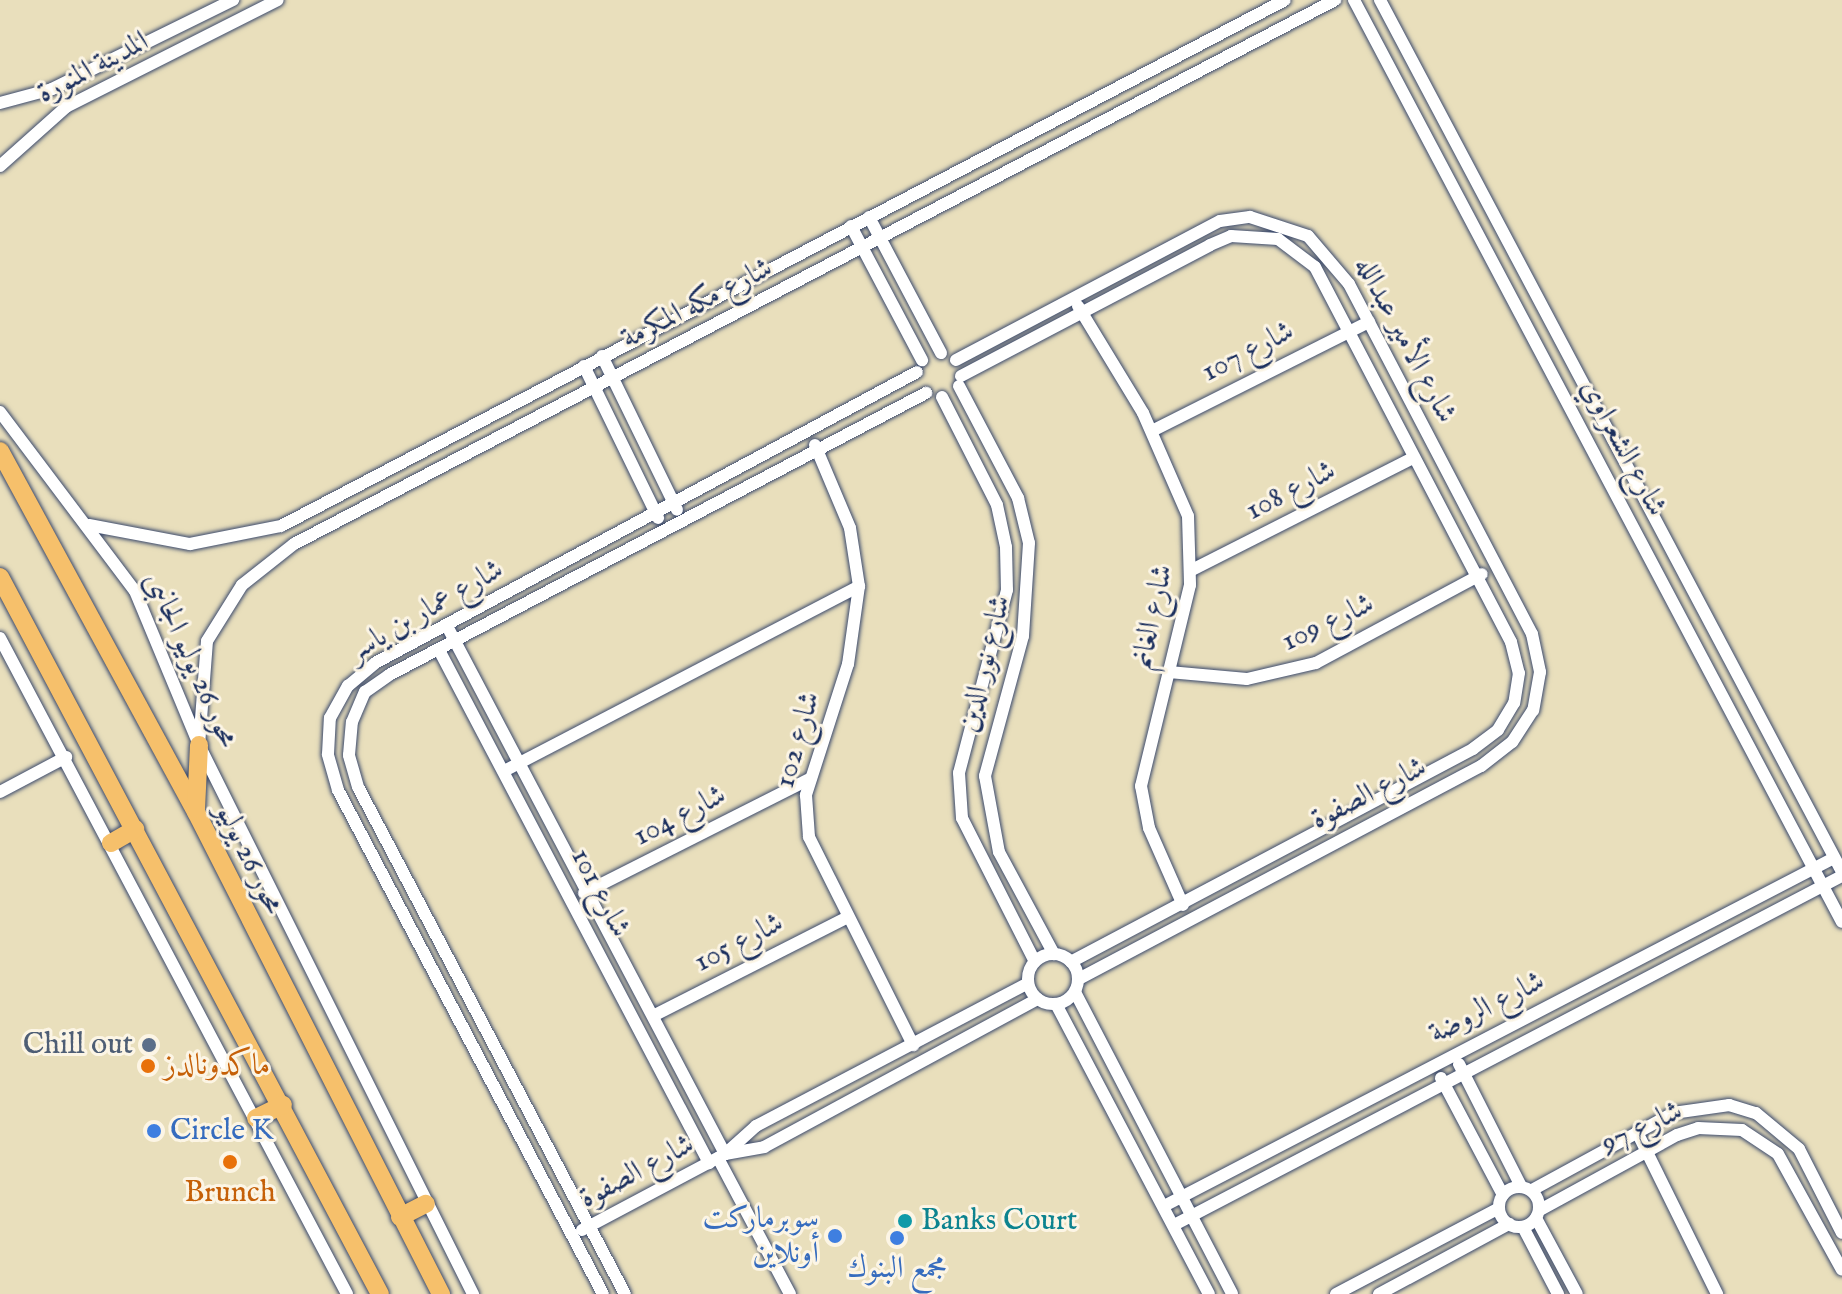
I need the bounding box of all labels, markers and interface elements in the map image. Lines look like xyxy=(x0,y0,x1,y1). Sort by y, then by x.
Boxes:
street label: المدينة المنورة xyxy=(31,24,155,112)
street label: شارع مكه المكرمة xyxy=(615,251,779,357)
street label: شارع الأمير عبدالله xyxy=(1346,251,1464,429)
street label: شارع 107 xyxy=(1196,314,1300,390)
street label: شارع الشعراوي xyxy=(1572,373,1674,523)
street label: شارع 108 xyxy=(1240,453,1342,529)
street label: شارع عمار بن ياسر xyxy=(342,552,510,670)
street label: شارع الغانم xyxy=(1124,561,1182,673)
street label: محور 26 يوليو الجانبى xyxy=(136,567,246,753)
street label: شارع 109 xyxy=(1276,586,1380,660)
street label: شارع نور الدين xyxy=(951,592,1019,736)
street label: شارع 102 xyxy=(767,688,829,792)
street label: شارع الصفوة xyxy=(1305,750,1433,838)
street label: شارع 104 xyxy=(628,777,732,855)
street label: محور 26 يوليو xyxy=(207,798,291,920)
street label: شارع 101 xyxy=(562,842,638,944)
street label: شارع 105 xyxy=(688,905,790,981)
street label: شارع الروضة xyxy=(1423,964,1551,1052)
place label: Chill out xyxy=(23,1027,133,1063)
marker: Chill out xyxy=(140,1036,158,1054)
place label: ماكدونالدز xyxy=(164,1048,270,1084)
marker: ماكدونالدز xyxy=(139,1057,157,1075)
street label: شارع 97 xyxy=(1596,1094,1688,1162)
place label: Circle K xyxy=(170,1113,273,1149)
marker: Circle K xyxy=(145,1122,163,1140)
street label: شارع الصفوة xyxy=(573,1127,701,1217)
marker: Brunch xyxy=(221,1153,239,1171)
place label: Brunch xyxy=(184,1175,276,1211)
place label: سوبرماركت أونلاين xyxy=(702,1201,819,1272)
place label: Banks Court xyxy=(921,1203,1077,1239)
marker: Banks Court xyxy=(896,1212,914,1230)
marker: سوبرماركت أونلاين xyxy=(826,1227,844,1245)
marker: مجمع البنوك xyxy=(888,1229,906,1247)
place label: مجمع البنوك xyxy=(847,1251,947,1287)

